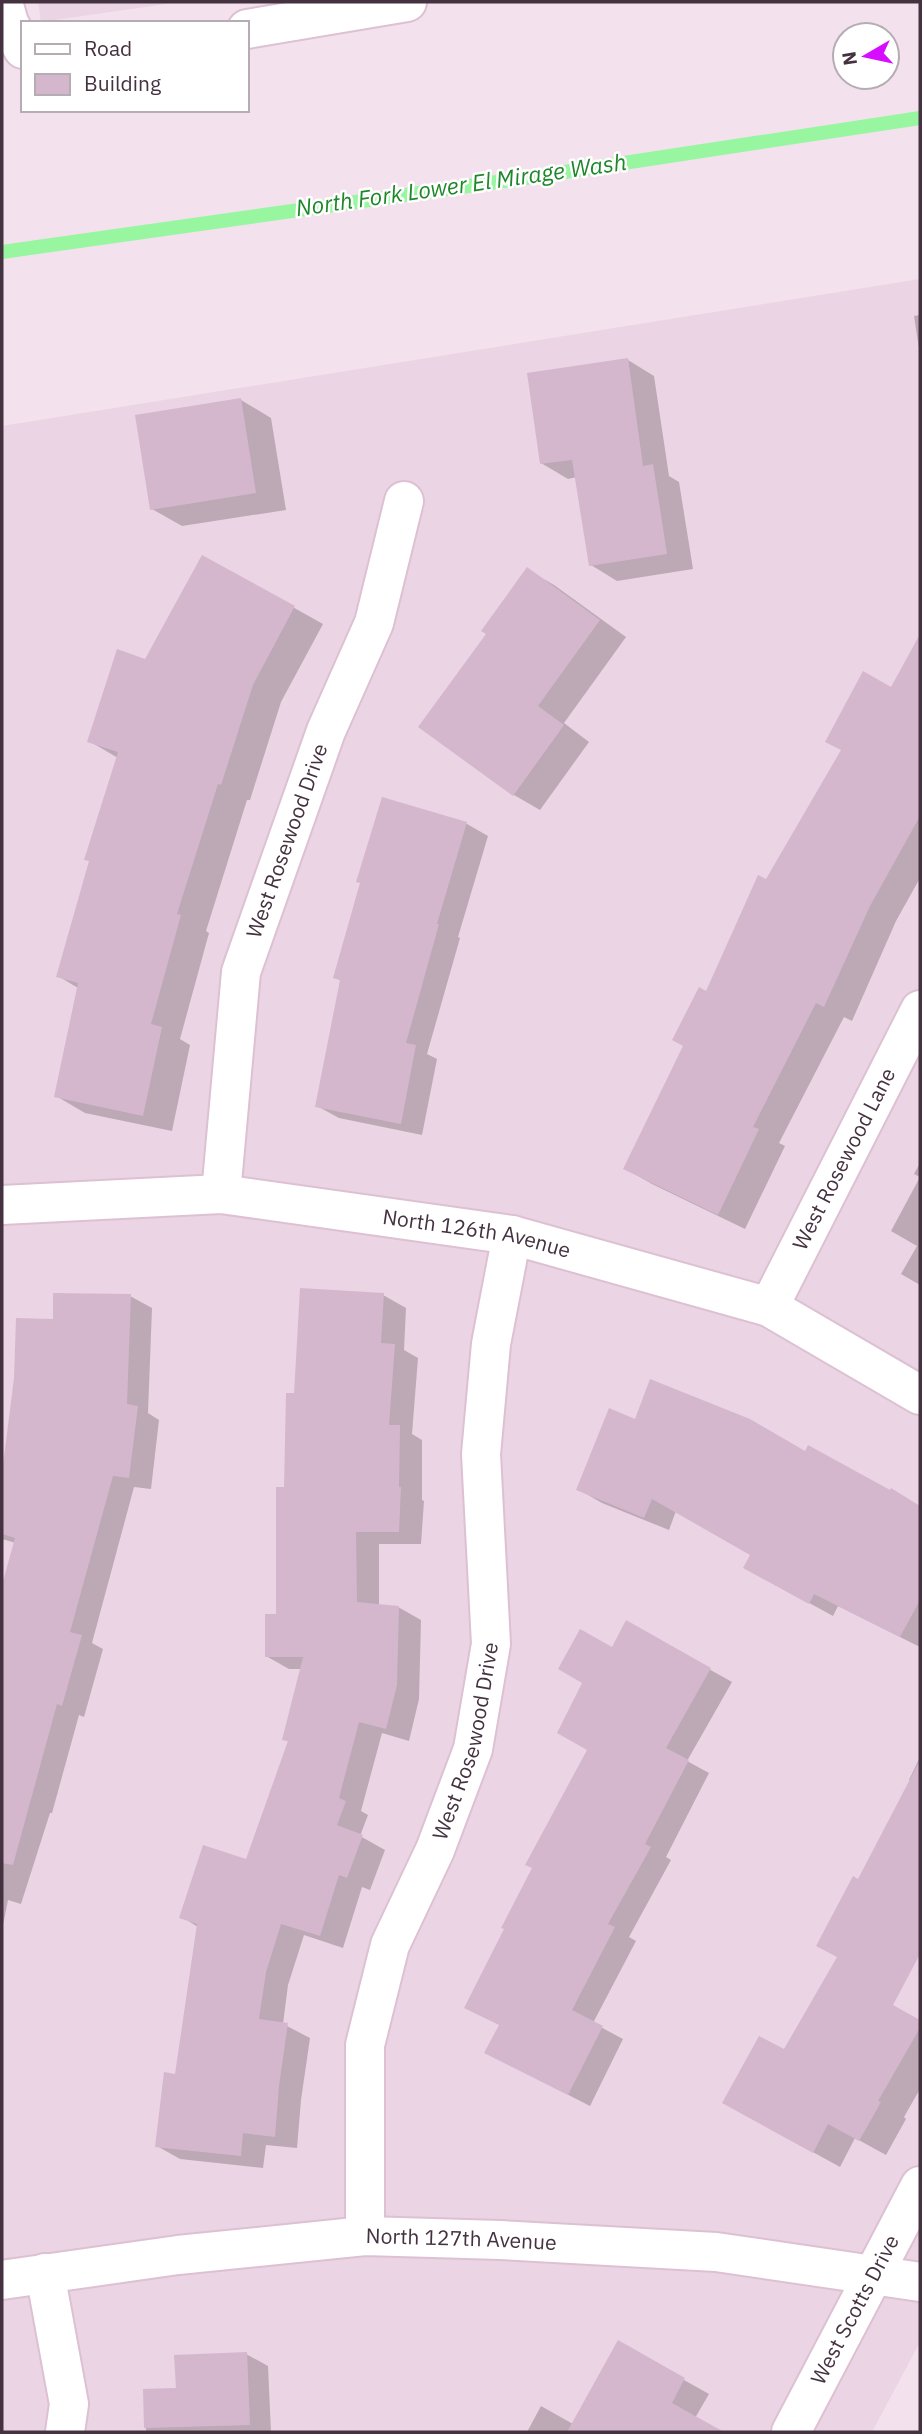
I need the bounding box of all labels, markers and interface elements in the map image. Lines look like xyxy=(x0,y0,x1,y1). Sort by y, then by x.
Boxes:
legend xyxy=(21,21,248,112)
north arrow xyxy=(831,21,901,91)
text: Road xyxy=(84,34,132,62)
text: N xyxy=(836,50,862,67)
text: Building xyxy=(84,69,161,97)
water label: North Fork Lower El Mirage Wash xyxy=(294,146,628,222)
street label: West Rosewood Drive xyxy=(239,739,334,942)
street label: West Rosewood Lane xyxy=(785,1063,901,1254)
street label: North 126th Avenue xyxy=(381,1202,574,1264)
street label: West Rosewood Drive xyxy=(425,1640,504,1844)
street label: North 127th Avenue xyxy=(365,2221,557,2256)
street label: West Scotts Drive xyxy=(803,2230,905,2389)

